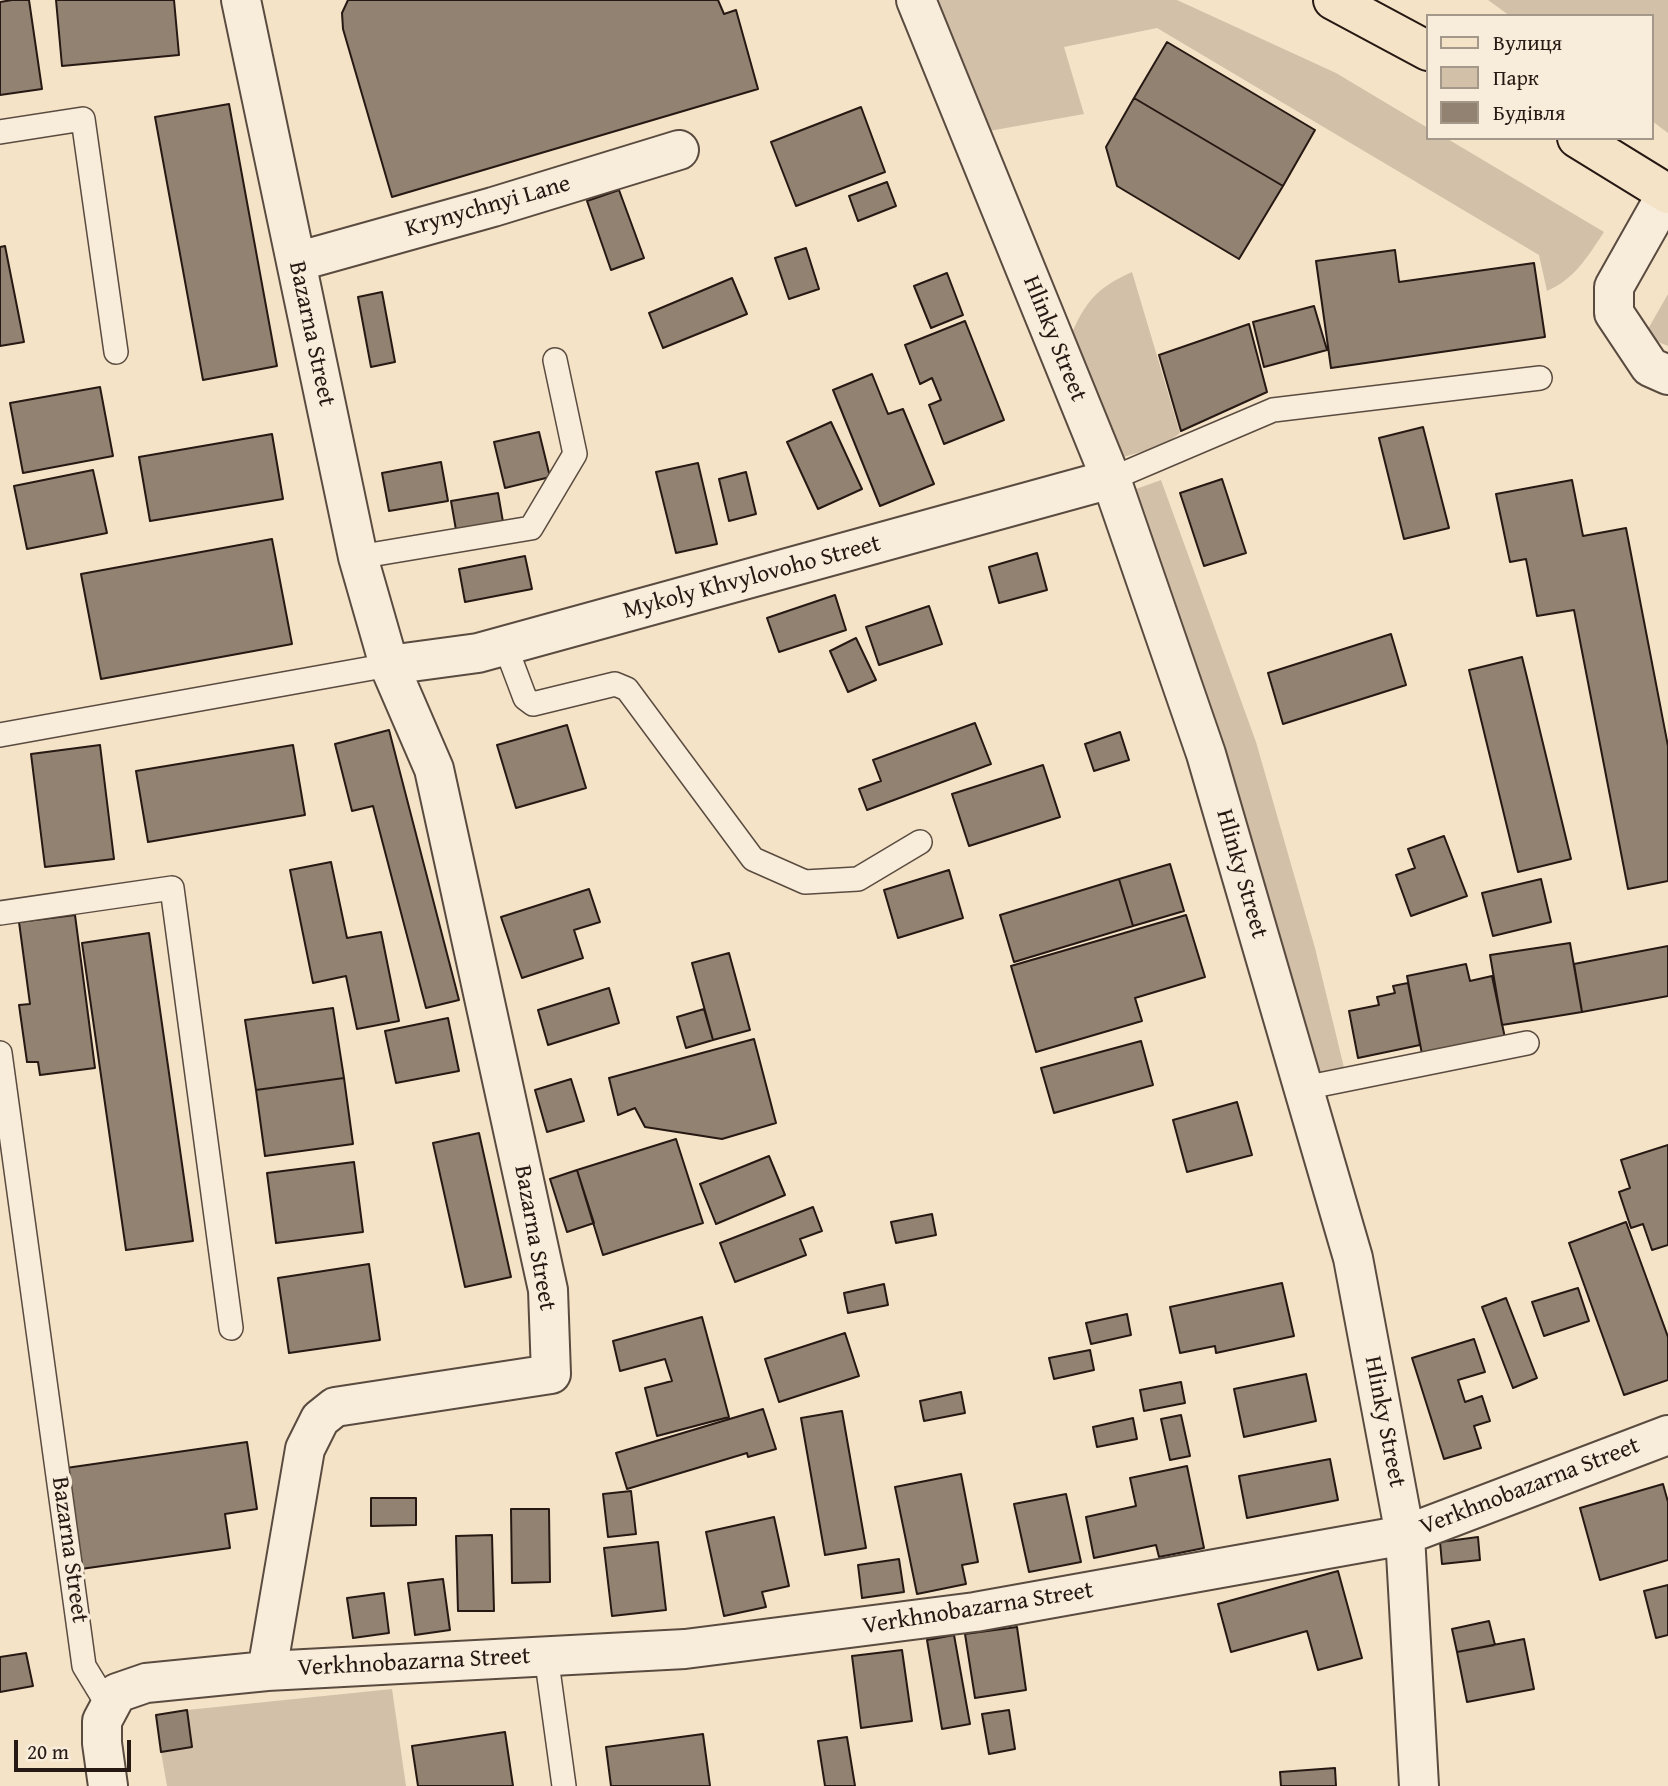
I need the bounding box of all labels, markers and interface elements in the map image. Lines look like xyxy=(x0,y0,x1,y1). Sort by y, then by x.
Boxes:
legend xyxy=(1426,14,1654,140)
text: Вулиця xyxy=(1493,27,1562,58)
text: Парк xyxy=(1493,62,1539,93)
text: Будівля xyxy=(1493,97,1565,128)
street label: Krynychnyi Lane xyxy=(402,170,574,244)
street label: Bazarna Street xyxy=(282,259,340,409)
street label: Hlinky Street xyxy=(1016,272,1092,406)
street label: Mykoly Khvylovoho Street xyxy=(620,530,884,626)
street label: Hlinky Street xyxy=(1209,806,1273,942)
street label: Bazarna Street xyxy=(507,1163,561,1313)
street label: Hlinky Street xyxy=(1357,1354,1411,1490)
street label: Verkhnobazarna Street xyxy=(1416,1432,1644,1542)
street label: Bazarna Street xyxy=(44,1475,94,1625)
street label: Verkhnobazarna Street xyxy=(861,1577,1095,1641)
street label: Verkhnobazarna Street xyxy=(297,1643,531,1683)
scale bar xyxy=(18,1726,135,1770)
text: 20 m xyxy=(27,1736,69,1767)

